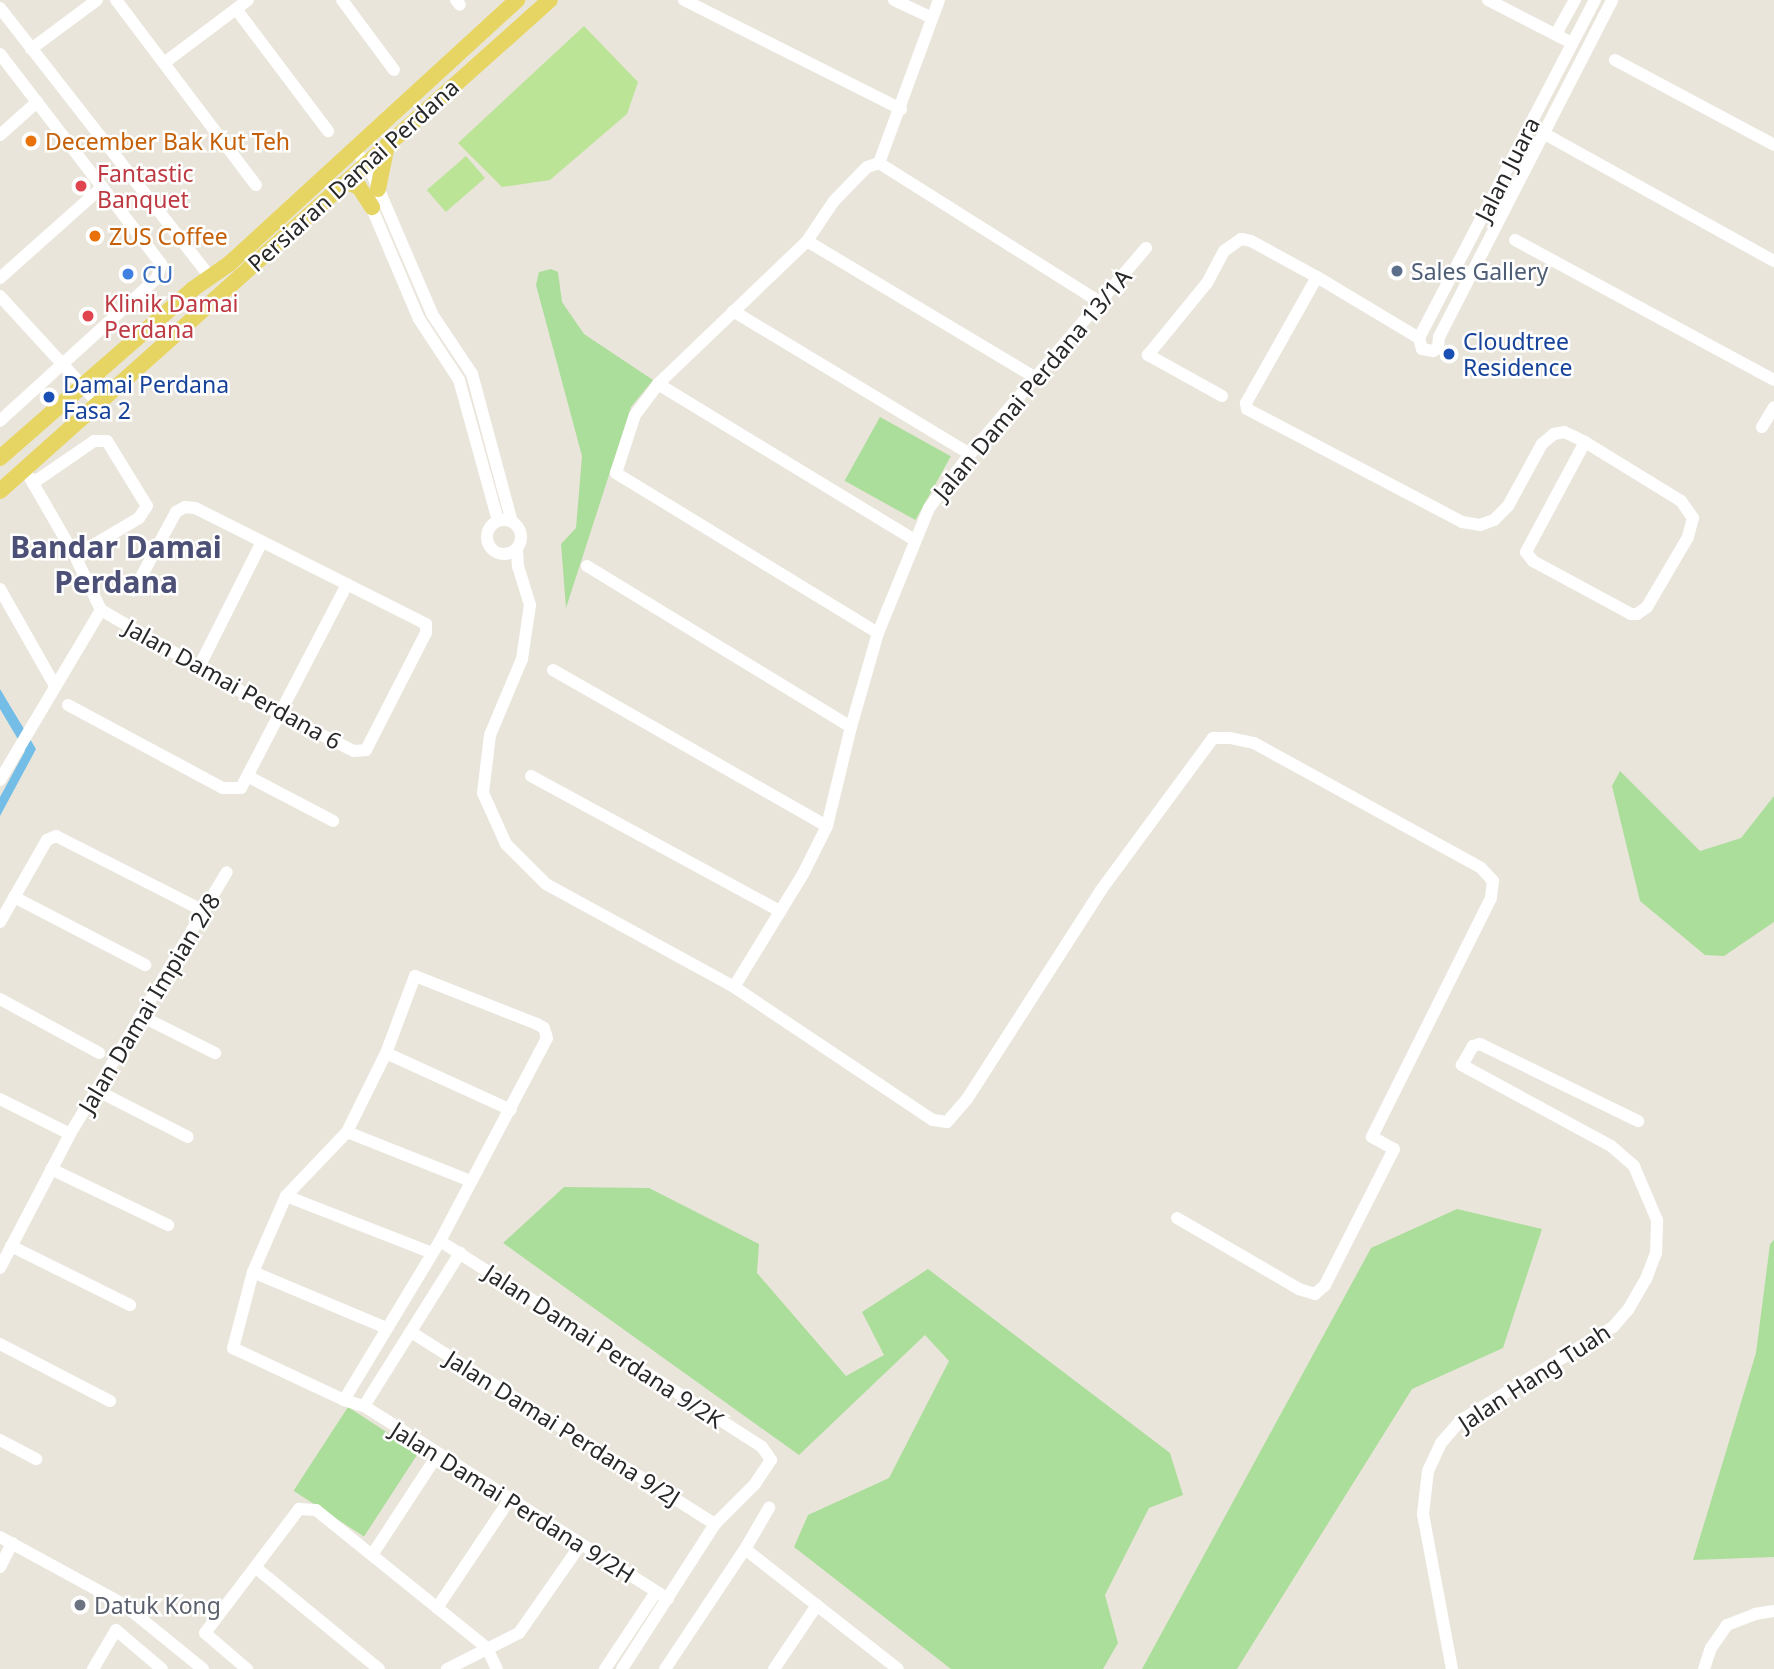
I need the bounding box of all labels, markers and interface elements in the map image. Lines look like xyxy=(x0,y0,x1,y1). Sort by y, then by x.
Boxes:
street label: Persiaran Damai Perdana xyxy=(242,73,464,277)
street label: Jalan Juara xyxy=(1469,112,1545,226)
place label: December Bak Kut Teh xyxy=(45,127,290,155)
marker: December Bak Kut Teh xyxy=(23,133,39,149)
place label: Fantastic Banquet xyxy=(97,159,194,213)
marker: Fantastic Banquet xyxy=(71,176,91,196)
place label: ZUS Coffee xyxy=(109,222,228,250)
marker: ZUS Coffee xyxy=(87,228,103,244)
place label: Sales Gallery xyxy=(1411,257,1548,285)
place label: CU xyxy=(142,260,173,288)
street label: Jalan Damai Perdana 13/1A xyxy=(927,263,1137,505)
marker: Sales Gallery xyxy=(1389,263,1405,279)
marker: CU xyxy=(120,266,136,282)
place label: Klinik Damai Perdana xyxy=(104,289,239,343)
marker: Klinik Damai Perdana xyxy=(78,306,98,326)
place label: Cloudtree Residence xyxy=(1463,327,1573,381)
marker: Cloudtree Residence xyxy=(1441,346,1457,362)
place label: Damai Perdana Fasa 2 xyxy=(63,370,229,424)
marker: Damai Perdana Fasa 2 xyxy=(41,389,57,405)
district label: Bandar Damai Perdana xyxy=(10,529,222,600)
street label: Jalan Damai Perdana 6 xyxy=(120,613,346,755)
street label: Jalan Damai Impian 2/8 xyxy=(72,888,226,1118)
street label: Jalan Damai Perdana 9/2K xyxy=(479,1258,729,1434)
street label: Jalan Hang Tuah xyxy=(1453,1318,1615,1436)
street label: Jalan Damai Perdana 9/2J xyxy=(441,1344,685,1512)
street label: Jalan Damai Perdana 9/2H xyxy=(386,1416,640,1588)
place label: Datuk Kong xyxy=(94,1591,221,1619)
marker: Datuk Kong xyxy=(72,1597,88,1613)

